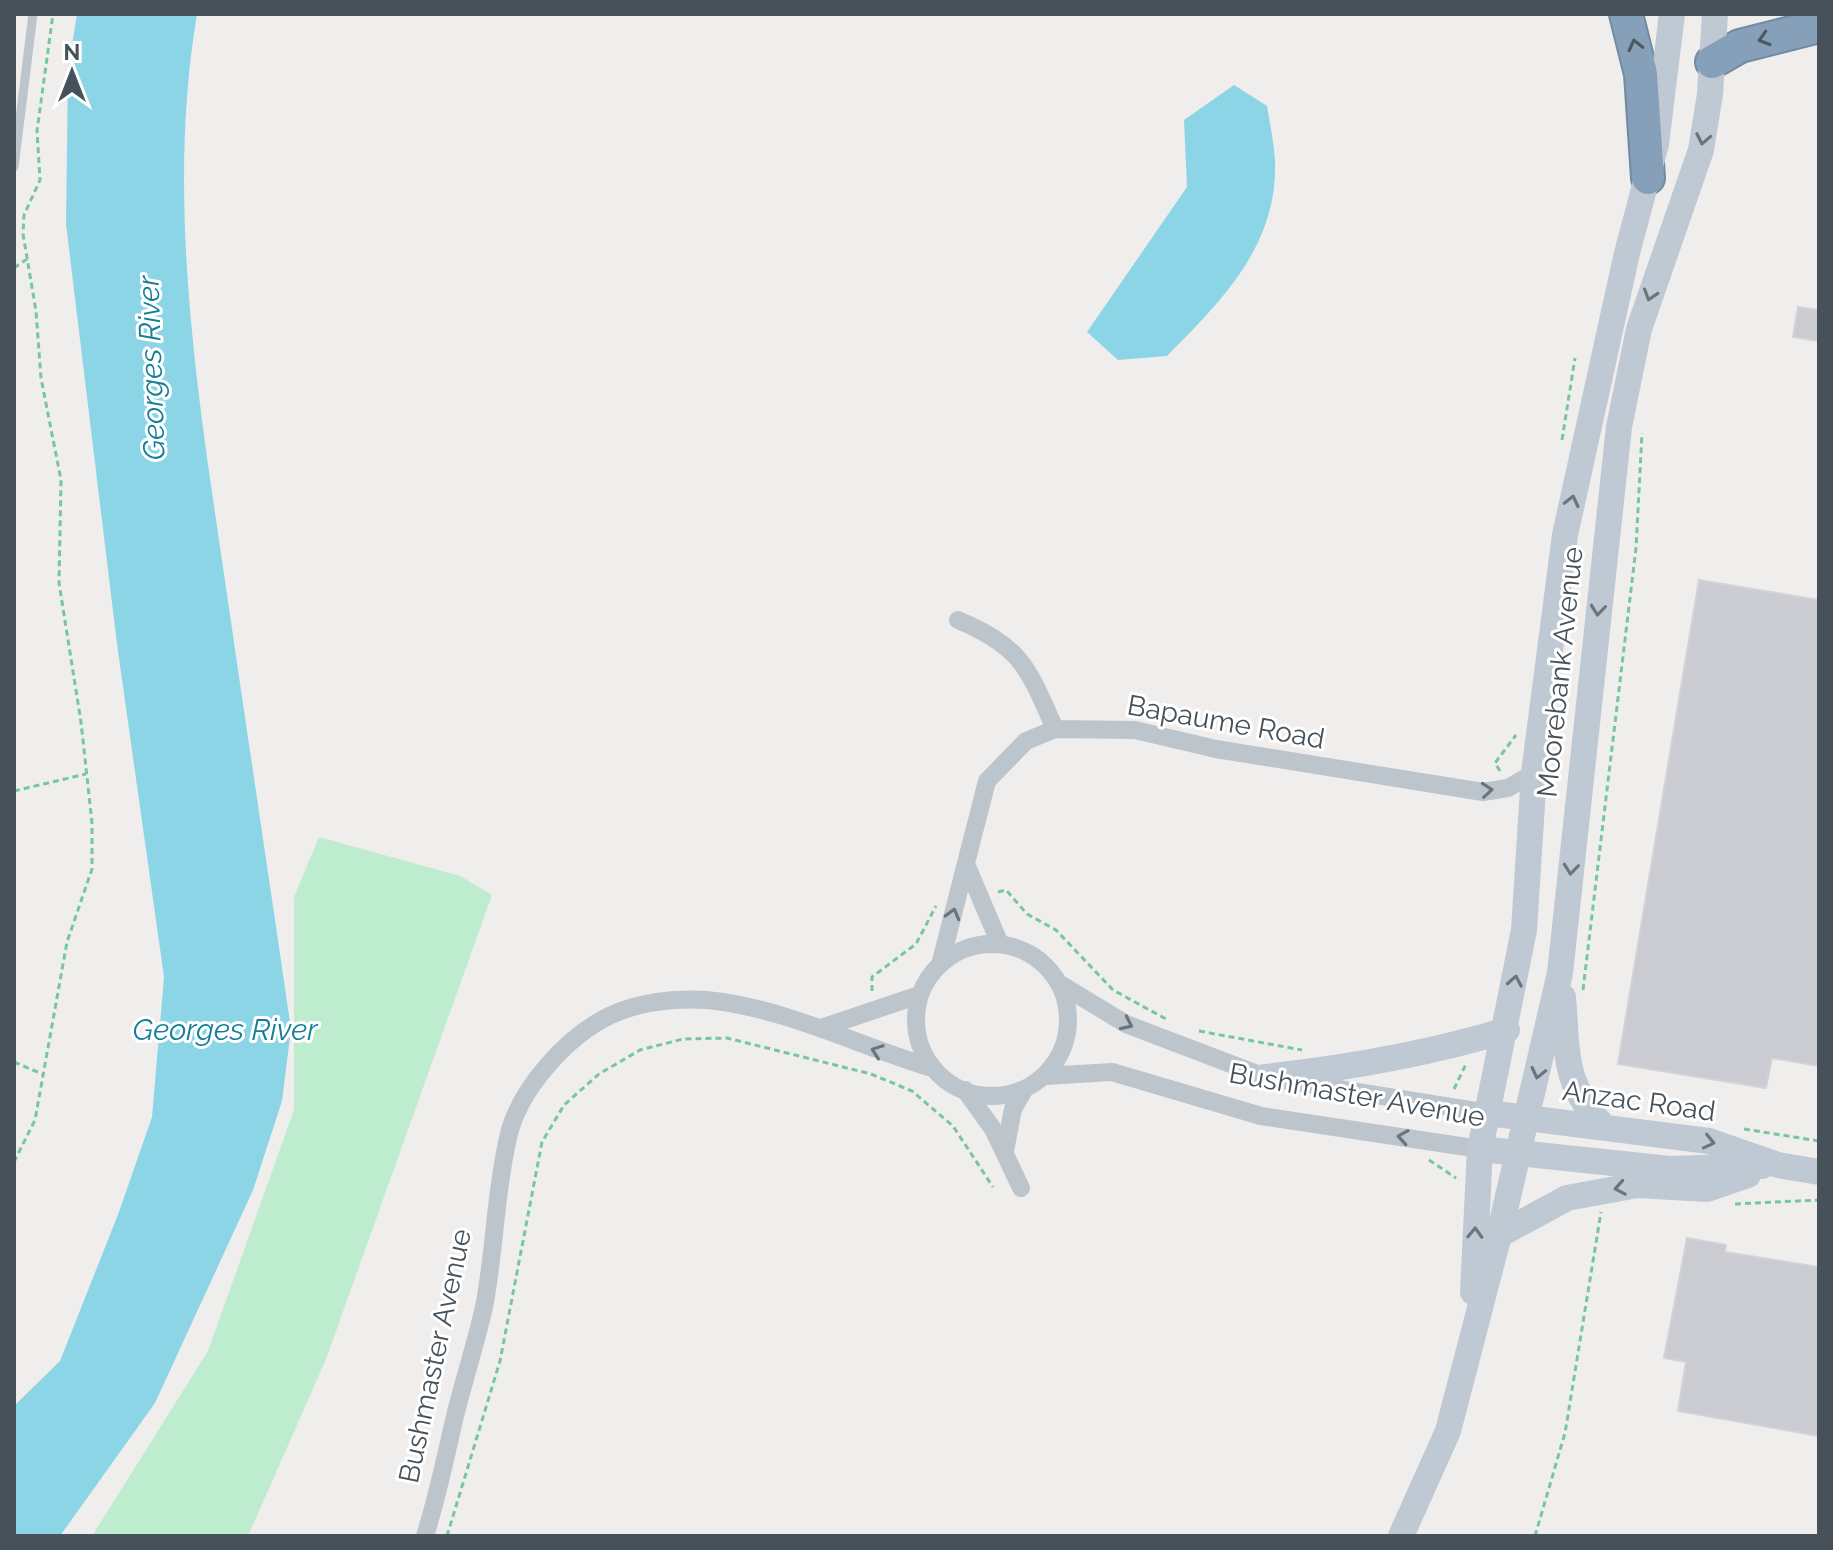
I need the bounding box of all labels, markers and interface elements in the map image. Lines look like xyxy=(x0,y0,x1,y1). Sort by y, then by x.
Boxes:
one-way arrow xyxy=(1757,29,1771,45)
north arrow xyxy=(32,32,112,112)
text: N xyxy=(64,39,80,65)
one-way arrow xyxy=(1628,39,1645,52)
one-way arrow xyxy=(1696,132,1713,146)
water label: Georges River xyxy=(130,273,172,461)
one-way arrow xyxy=(1643,288,1659,302)
one-way arrow xyxy=(1563,495,1580,509)
street label: Moorebank Avenue xyxy=(1530,545,1590,799)
one-way arrow xyxy=(1590,604,1607,617)
street label: Bapaume Road xyxy=(1125,688,1327,756)
one-way arrow xyxy=(1481,782,1494,799)
one-way arrow xyxy=(1563,863,1580,876)
one-way arrow xyxy=(943,908,960,922)
one-way arrow xyxy=(1505,975,1522,988)
water label: Georges River xyxy=(133,1012,319,1047)
one-way arrow xyxy=(1119,1014,1133,1030)
one-way arrow xyxy=(871,1044,885,1060)
street label: Bushmaster Avenue xyxy=(1227,1056,1487,1134)
one-way arrow xyxy=(1530,1065,1547,1079)
street label: Anzac Road xyxy=(1560,1074,1718,1128)
one-way arrow xyxy=(1396,1129,1410,1146)
one-way arrow xyxy=(1701,1133,1715,1150)
one-way arrow xyxy=(1613,1179,1627,1196)
street label: Bushmaster Avenue xyxy=(392,1226,478,1486)
one-way arrow xyxy=(1467,1226,1484,1239)

